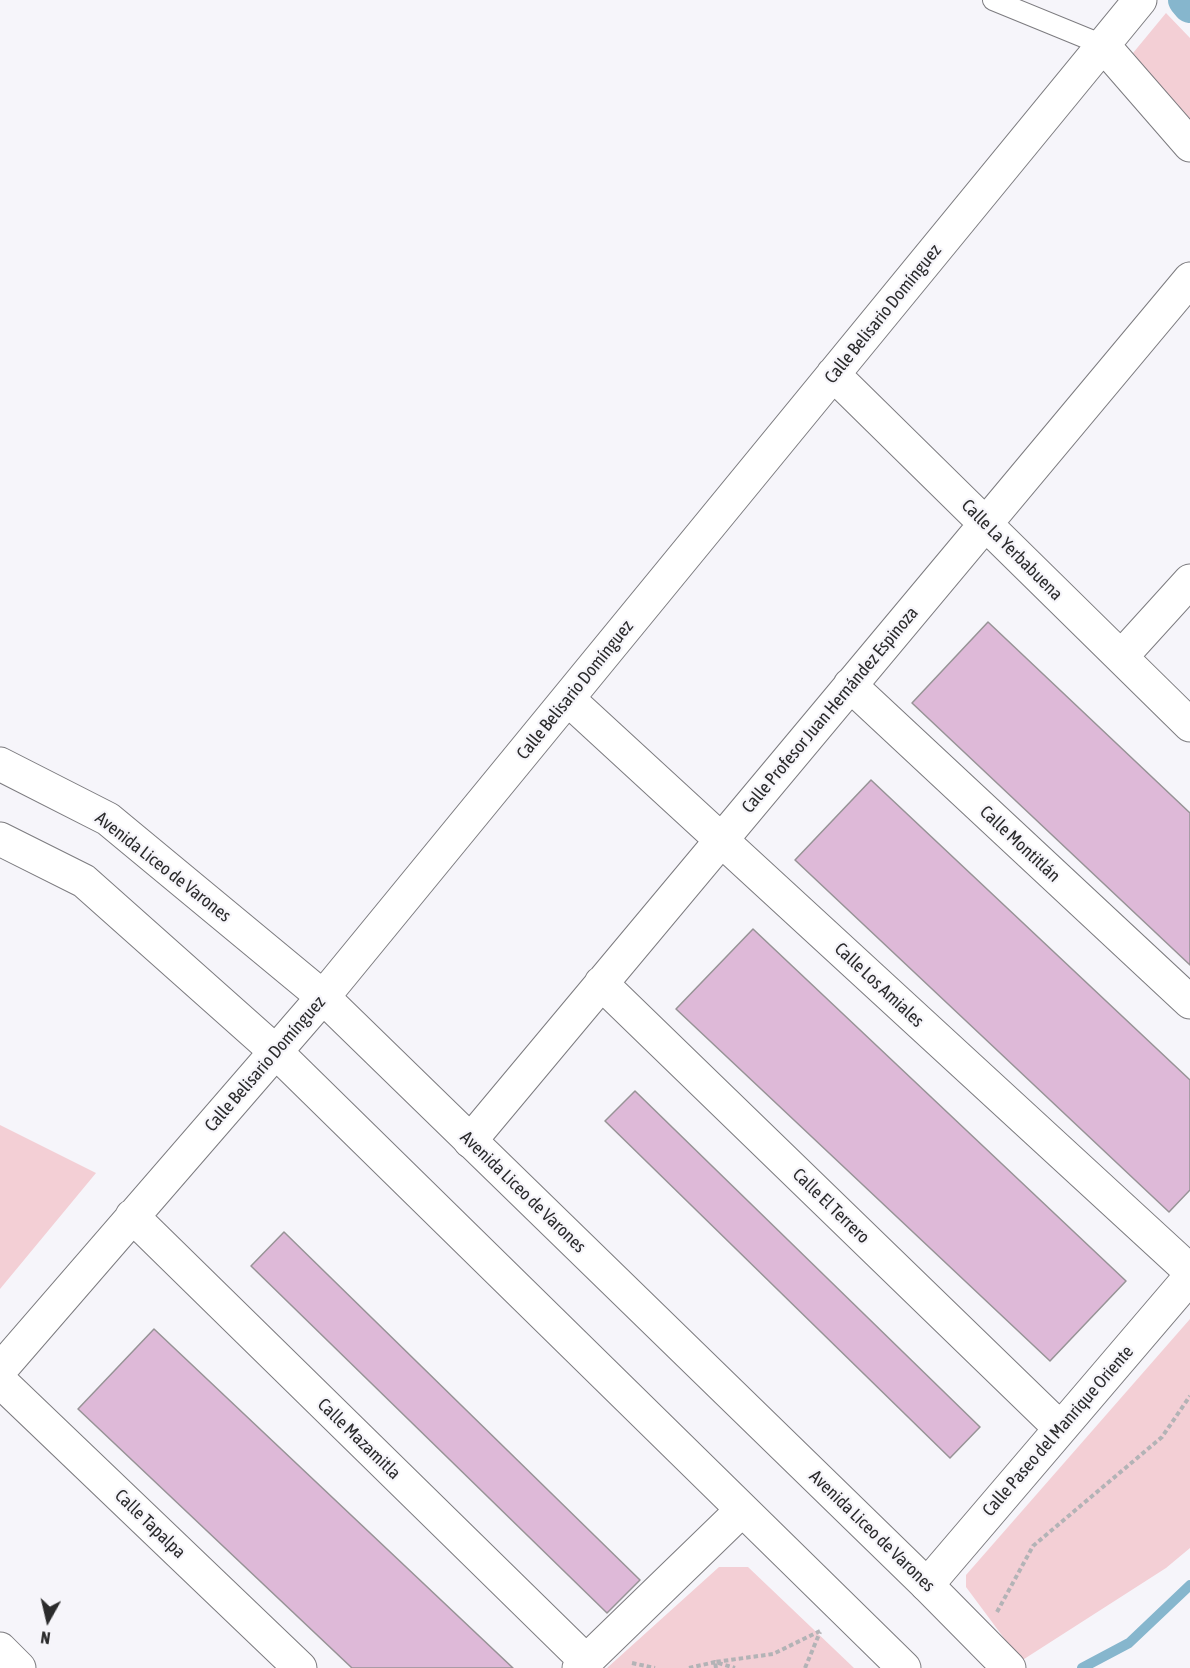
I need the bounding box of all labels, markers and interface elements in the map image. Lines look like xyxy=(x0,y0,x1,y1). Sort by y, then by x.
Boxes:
street label: Calle Belisario Domínguez xyxy=(820,240,946,388)
street label: Calle La Yerbabuena xyxy=(957,495,1067,605)
street label: Calle Profesor Juan Hernández Espinoza xyxy=(737,602,923,818)
street label: Calle Belisario Domínguez xyxy=(512,616,638,764)
street label: Calle Montitlán xyxy=(975,801,1065,887)
street label: Avenida Liceo de Varones xyxy=(91,807,235,927)
street label: Calle Los Amiales xyxy=(830,938,928,1032)
street label: Calle Belisario Domínguez xyxy=(200,992,330,1136)
street label: Avenida Liceo de Varones xyxy=(456,1127,590,1257)
street label: Calle El Terrero xyxy=(788,1164,874,1248)
street label: Calle Paseo del Manrique Oriente xyxy=(978,1341,1138,1521)
street label: Calle Mazamitla xyxy=(313,1394,405,1484)
street label: Avenida Liceo de Varones xyxy=(805,1466,939,1596)
street label: Calle Tapalpa xyxy=(110,1485,190,1563)
north arrow xyxy=(18,1590,78,1650)
text: N xyxy=(40,1628,51,1647)

